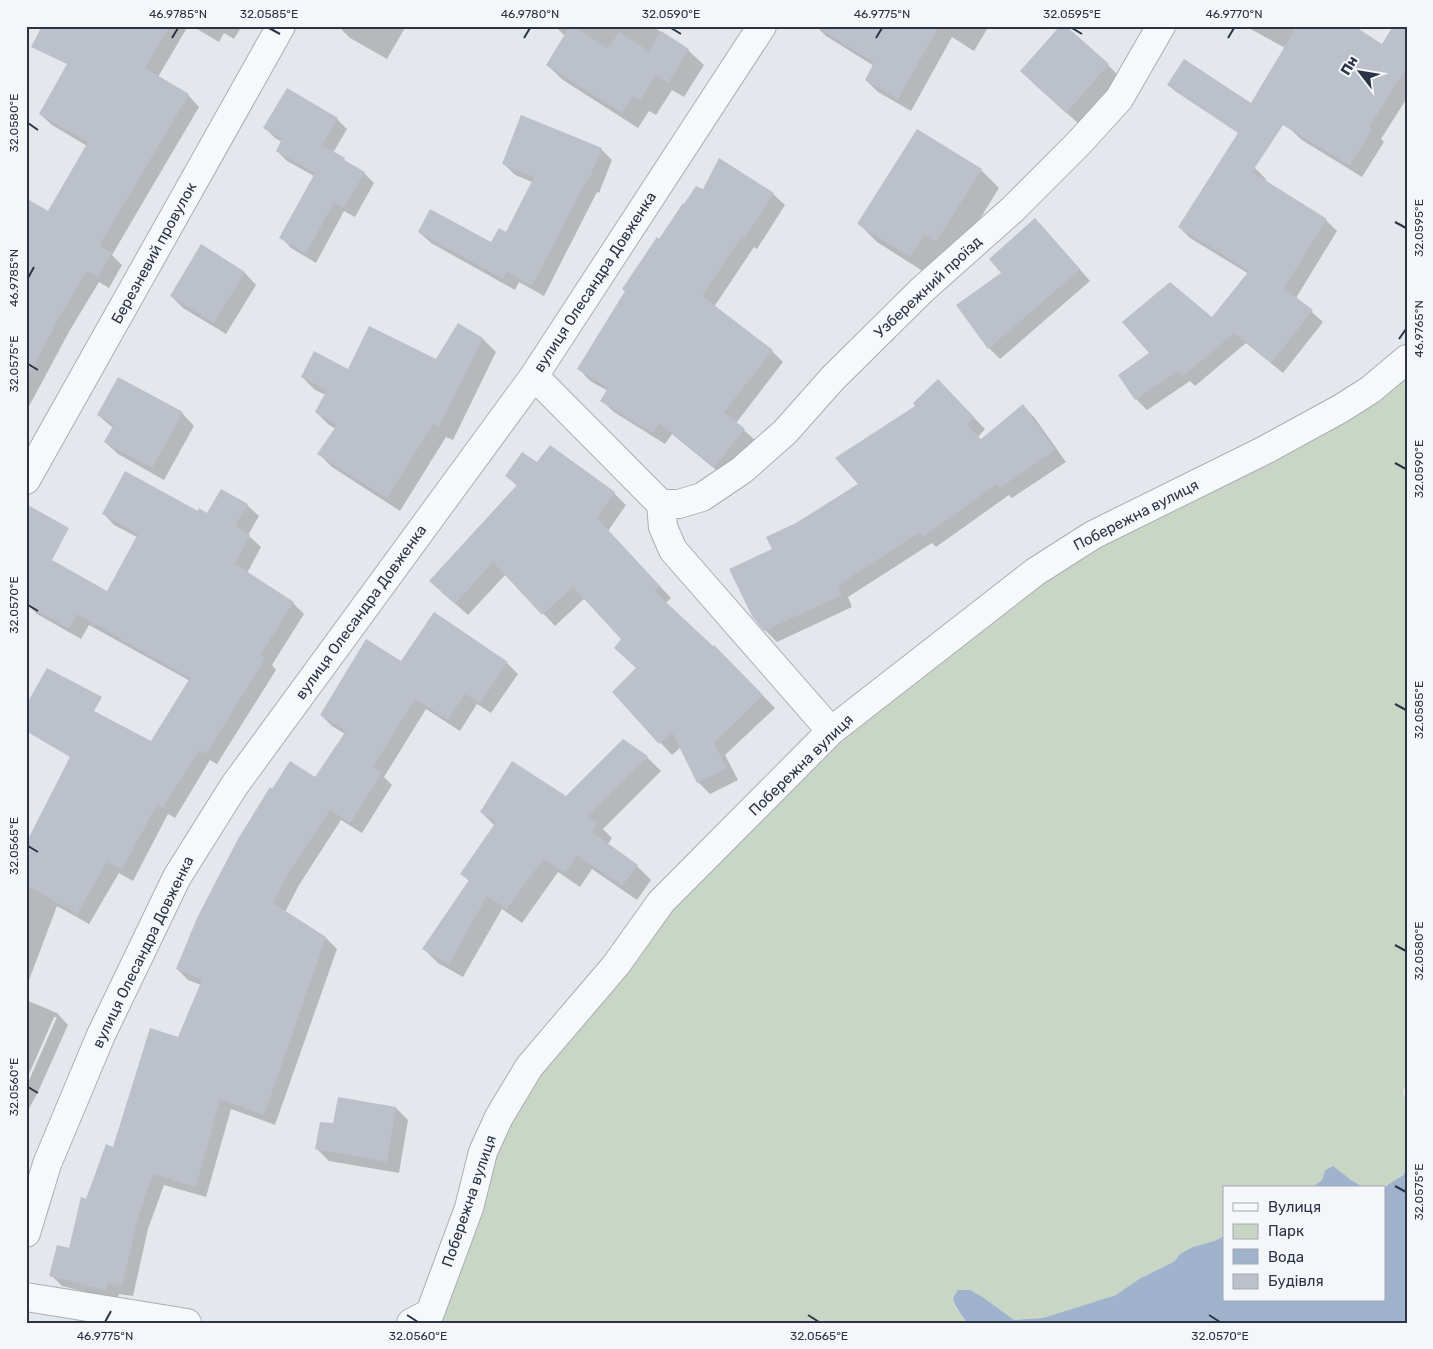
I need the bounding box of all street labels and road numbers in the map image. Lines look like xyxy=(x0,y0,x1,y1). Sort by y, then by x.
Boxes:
street label: Березневий провулок xyxy=(108,179,200,327)
street label: вулиця Олесандра Довженка xyxy=(530,189,660,375)
street label: Узбережний проїзд xyxy=(870,232,986,342)
street label: Побережна вулиця xyxy=(1070,476,1202,554)
street label: вулиця Олесандра Довженка xyxy=(292,521,430,703)
street label: Побережна вулиця xyxy=(745,710,857,820)
street label: вулиця Олесандра Довженка xyxy=(89,853,197,1051)
street label: Побережна вулиця xyxy=(438,1133,500,1269)

